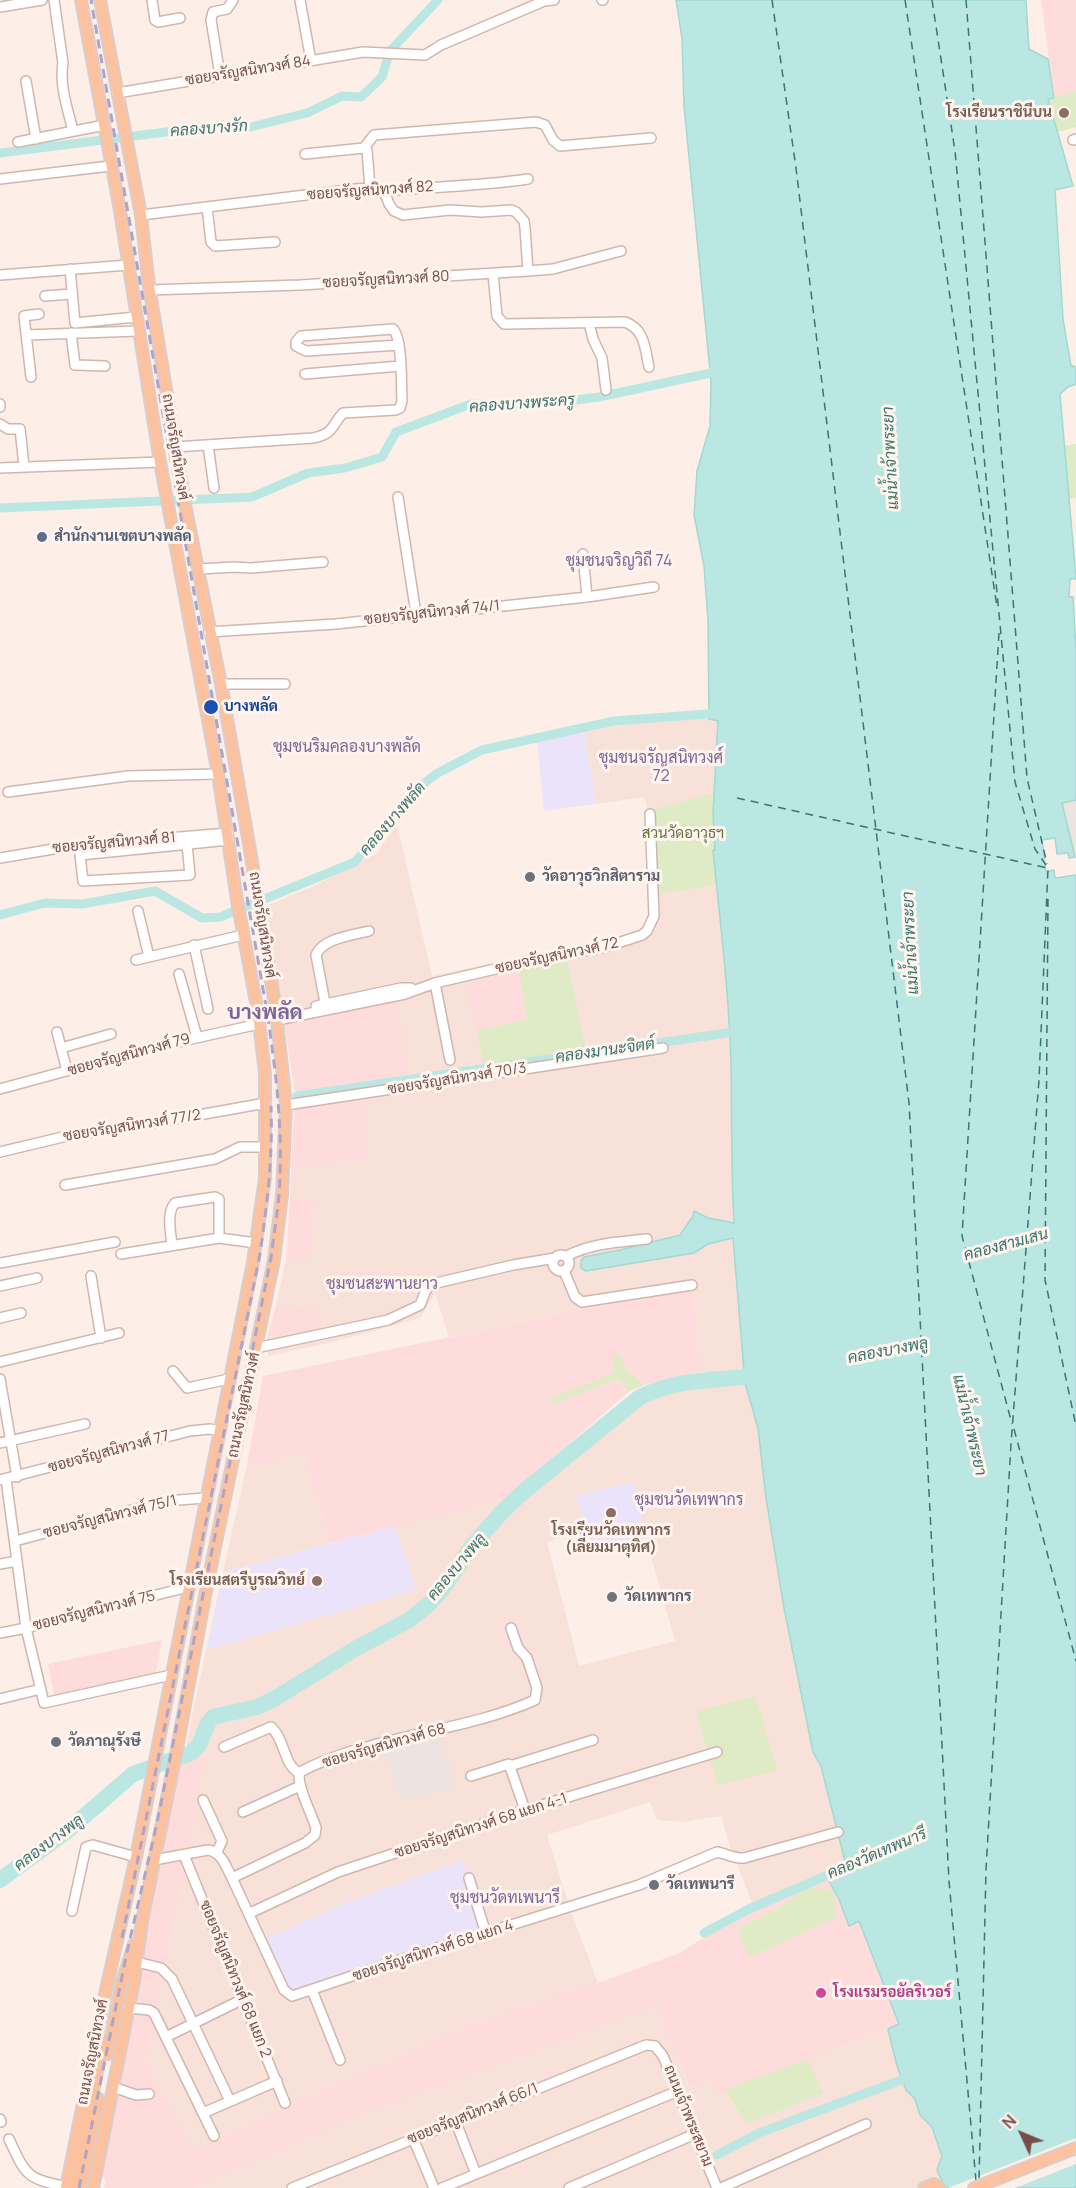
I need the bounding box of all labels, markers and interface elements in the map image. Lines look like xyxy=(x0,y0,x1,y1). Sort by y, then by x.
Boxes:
street label: ซอยจรัญสนิทวงศ์ 84 xyxy=(184,52,312,90)
place label: โรงเรียนราชินีบน xyxy=(946,104,1052,122)
marker: โรงเรียนราชินีบน xyxy=(1057,106,1071,120)
water label: คลองบางรัก xyxy=(169,117,249,141)
street label: ซอยจรัญสนิทวงศ์ 82 xyxy=(306,178,434,204)
street label: ซอยจรัญสนิทวงศ์ 80 xyxy=(322,268,450,292)
water label: คลองบางพระครู xyxy=(468,391,576,417)
street label: ถนนจรัญสนิทวงศ์ xyxy=(158,393,192,501)
water label: แม่น้ำเจ้าพระยา xyxy=(879,406,903,510)
place label: สำนักงานเขตบางพลัด xyxy=(54,528,192,546)
marker: สำนักงานเขตบางพลัด xyxy=(35,530,49,544)
district label: ชุมชนจริญวิถี 74 xyxy=(566,552,672,572)
street label: ซอยจรัญสนิทวงศ์ 74/1 xyxy=(363,597,501,629)
marker: บางพลัด xyxy=(202,698,220,716)
place label: บางพลัด xyxy=(224,698,278,716)
district label: ชุมชนริมคลองบางพลัด xyxy=(273,738,421,758)
district label: ชุมชนจรัญสนิทวงศ์ 72 xyxy=(599,749,723,787)
water label: คลองบางพลัด xyxy=(356,778,430,860)
park label: สวนวัดอาวุธฯ xyxy=(642,825,724,843)
street label: ซอยจรัญสนิทวงศ์ 81 xyxy=(52,829,176,857)
place label: วัดอาวุธวิกสิตาราม xyxy=(542,868,660,886)
marker: วัดอาวุธวิกสิตาราม xyxy=(523,870,537,884)
street label: ถนนจรัญสนิทวงศ์ xyxy=(245,871,279,979)
water label: แม่น้ำเจ้าพระยา xyxy=(899,891,923,995)
street label: ซอยจรัญสนิทวงศ์ 72 xyxy=(494,934,620,978)
district label: บางพลัด xyxy=(227,1000,303,1026)
street label: ซอยจรัญสนิทวงศ์ 79 xyxy=(66,1030,192,1080)
water label: คลองมานะจิตต์ xyxy=(554,1035,656,1067)
street label: ซอยจรัญสนิทวงศ์ 70/3 xyxy=(386,1059,528,1099)
street label: ซอยจรัญสนิทวงศ์ 77/2 xyxy=(62,1106,202,1146)
water label: คลองสามเสน xyxy=(962,1224,1050,1266)
district label: ชุมชนสะพานยาว xyxy=(326,1275,438,1295)
water label: คลองบางพลู xyxy=(846,1334,930,1368)
street label: ถนนจรัญสนิทวงศ์ xyxy=(224,1351,264,1459)
water label: แม่น้ำเจ้าพระยา xyxy=(948,1372,990,1478)
street label: ซอยจรัญสนิทวงศ์ 77 xyxy=(46,1427,172,1477)
district label: ชุมชนวัดเทพากร xyxy=(635,1491,743,1511)
street label: ซอยจรัญสนิทวงศ์ 75/1 xyxy=(41,1492,179,1542)
marker: โรงเรียนวัดเทพากร (เลี่ยมมาตุทิศ) xyxy=(604,1506,618,1520)
place label: โรงเรียนวัดเทพากร (เลี่ยมมาตุทิศ) xyxy=(551,1522,671,1557)
water label: คลองบางพลู xyxy=(423,1530,491,1604)
place label: โรงเรียนสตรีบูรณวิทย์ xyxy=(170,1572,305,1590)
marker: โรงเรียนสตรีบูรณวิทย์ xyxy=(310,1574,324,1588)
street label: ซอยจรัญสนิทวงศ์ 75 xyxy=(31,1587,157,1635)
place label: วัดเทพากร xyxy=(624,1588,691,1606)
marker: วัดเทพากร xyxy=(605,1590,619,1604)
street label: ซอยจรัญสนิทวงศ์ 68 xyxy=(320,1720,448,1772)
place label: วัดภาณุรังษี xyxy=(68,1733,141,1751)
marker: วัดภาณุรังษี xyxy=(49,1735,63,1749)
street label: ซอยจรัญสนิทวงศ์ 68 แยก 4-1 xyxy=(393,1790,569,1862)
water label: คลองบางพลู xyxy=(11,1811,87,1875)
water label: คลองวัดเทพนารี xyxy=(824,1824,930,1884)
place label: วัดเทพนารี xyxy=(666,1876,734,1894)
marker: วัดเทพนารี xyxy=(647,1878,661,1892)
district label: ชุมชนวัดทเพนารี xyxy=(450,1889,560,1909)
street label: ซอยจรัญสนิทวงศ์ 68 แยก 2 xyxy=(195,1898,275,2060)
street label: ซอยจรัญสนิทวงศ์ 68 แยก 4 xyxy=(350,1916,516,1986)
place label: โรงแรมรอยัลริเวอร์ xyxy=(833,1984,951,2002)
marker: โรงแรมรอยัลริเวอร์ xyxy=(814,1986,828,2000)
street label: ถนนจรัญสนิทวงศ์ xyxy=(74,1998,112,2106)
street label: ถนนเจ้าพระสยาม xyxy=(659,2063,717,2169)
street label: ซอยจรัญสนิทวงศ์ 66/1 xyxy=(405,2080,541,2148)
north arrow xyxy=(992,2104,1052,2164)
text: N xyxy=(997,2110,1021,2133)

